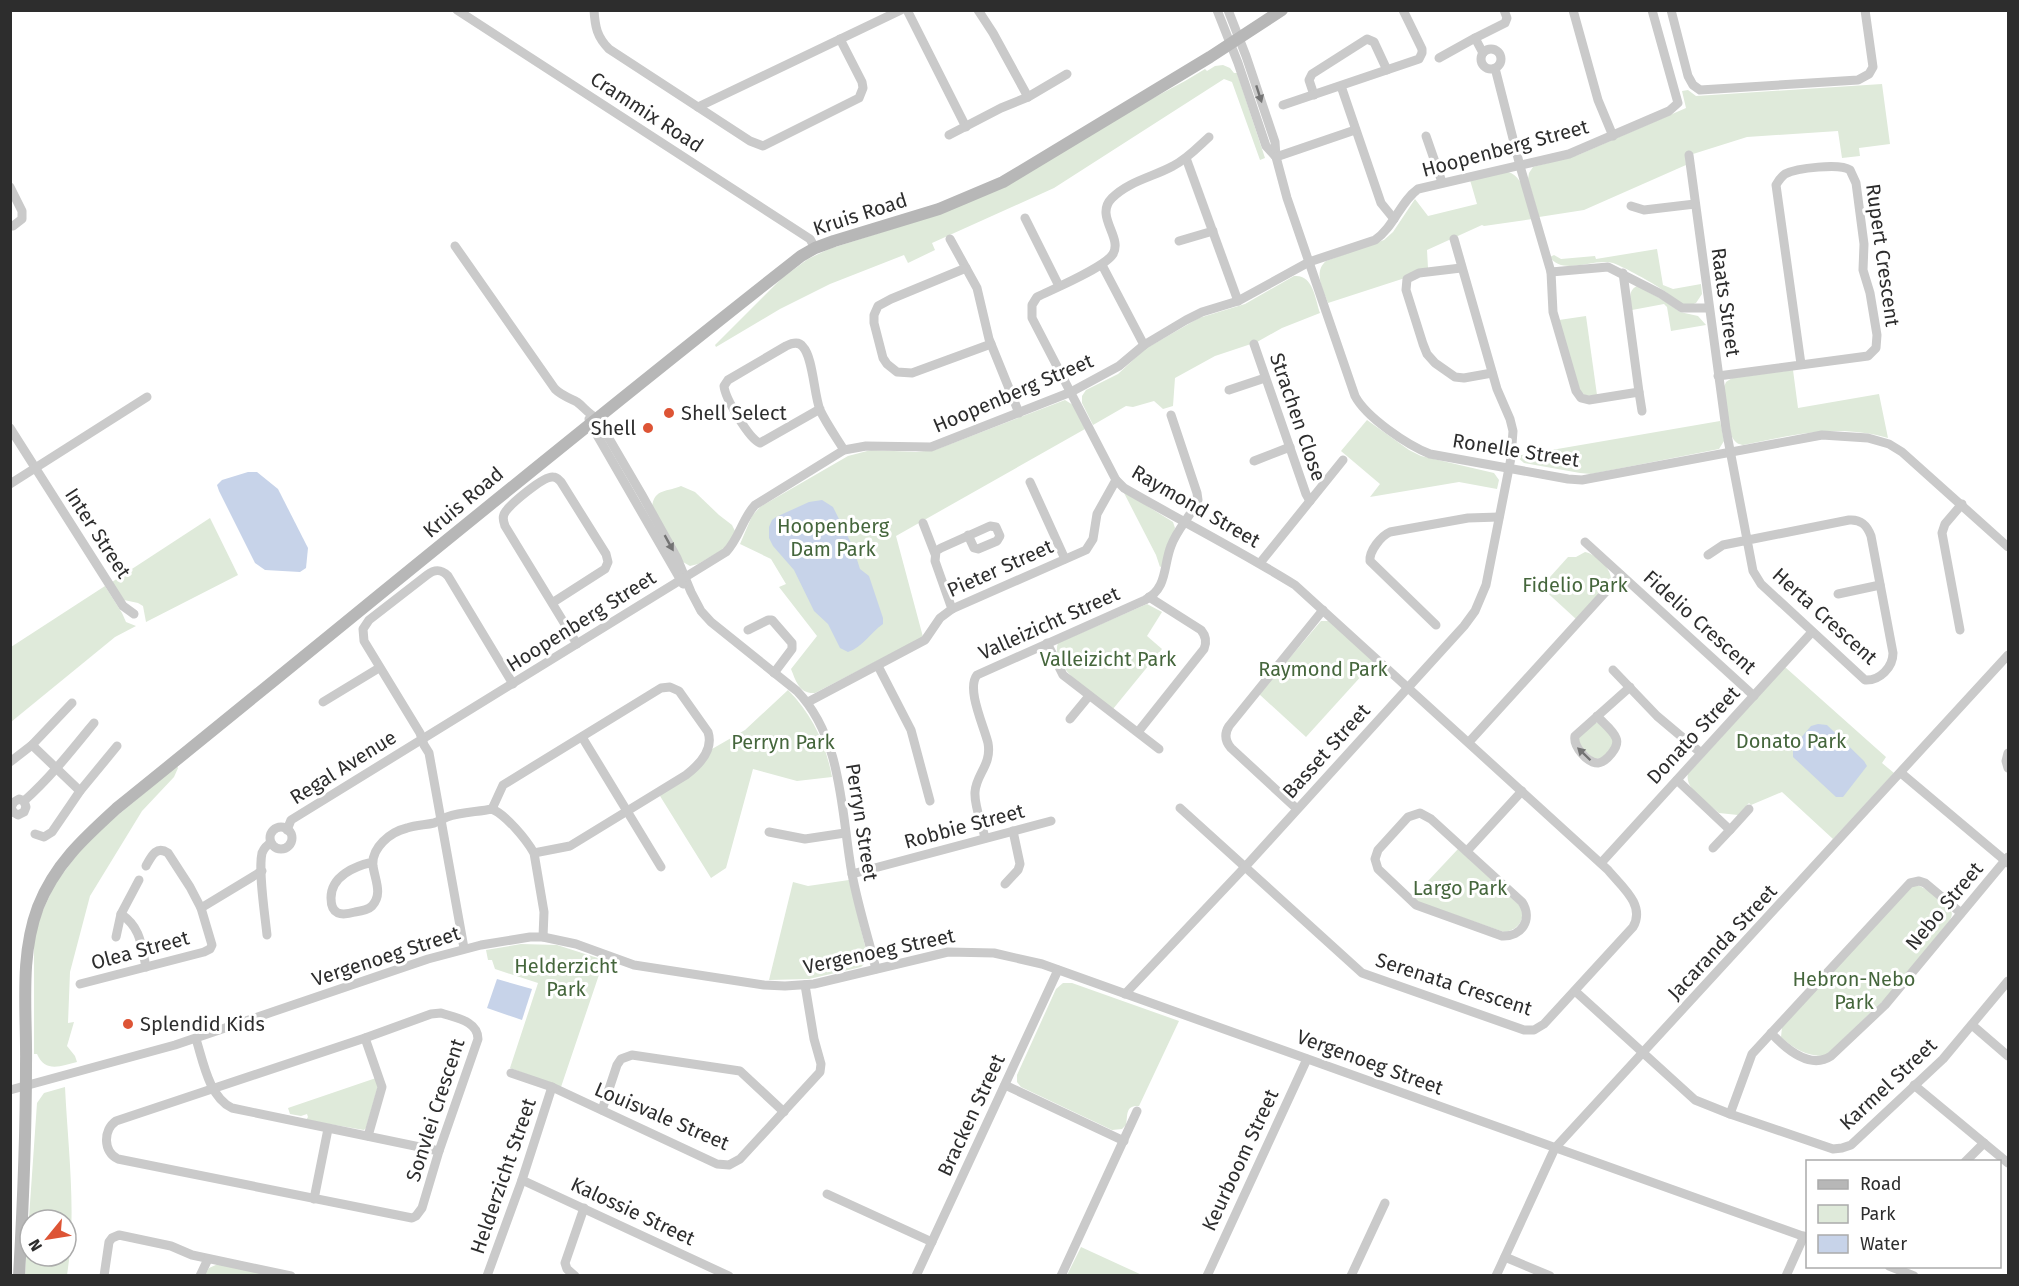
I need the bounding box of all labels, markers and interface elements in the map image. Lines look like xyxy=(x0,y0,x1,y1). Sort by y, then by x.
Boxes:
street label: Crammix Road xyxy=(586,67,708,157)
one-way arrow xyxy=(1255,85,1264,103)
street label: Hoopenberg Street xyxy=(1419,114,1592,182)
street label: Rupert Crescent xyxy=(1861,182,1905,329)
street label: Kruis Road xyxy=(810,188,910,240)
street label: Raats Street xyxy=(1706,246,1746,359)
street label: Hoopenberg Street xyxy=(929,348,1097,438)
street label: Strachen Close xyxy=(1265,350,1331,484)
place label: Shell Select xyxy=(681,401,788,425)
marker: Shell Select xyxy=(662,406,676,420)
place label: Shell xyxy=(591,416,636,440)
marker: Shell xyxy=(641,421,655,435)
street label: Ronelle Street xyxy=(1451,428,1582,472)
street label: Raymond Street xyxy=(1127,460,1265,553)
street label: Kruis Road xyxy=(418,461,508,543)
street label: Inter Street xyxy=(60,483,136,583)
park label: Hoopenberg Dam Park xyxy=(777,514,890,561)
street label: Pieter Street xyxy=(943,534,1057,602)
one-way arrow xyxy=(664,535,674,552)
street label: Herta Crescent xyxy=(1768,563,1883,670)
street label: Hoopenberg Street xyxy=(502,565,661,677)
street label: Fidelio Crescent xyxy=(1639,565,1762,679)
park label: Fidelio Park xyxy=(1522,573,1628,597)
street label: Valleizicht Street xyxy=(975,581,1124,665)
park label: Valleizicht Park xyxy=(1040,647,1177,671)
park label: Raymond Park xyxy=(1258,657,1388,681)
street label: Donato Street xyxy=(1641,680,1745,789)
street label: Basset Street xyxy=(1277,698,1375,803)
street label: Regal Avenue xyxy=(285,725,401,809)
park label: Donato Park xyxy=(1736,729,1847,753)
park label: Perryn Park xyxy=(731,730,836,754)
one-way arrow xyxy=(1578,748,1592,762)
street label: Perryn Street xyxy=(841,762,883,883)
street label: Robbie Street xyxy=(901,798,1027,854)
street label: Nebo Street xyxy=(1900,856,1988,955)
park label: Largo Park xyxy=(1413,876,1508,900)
street label: Jacaranda Street xyxy=(1662,879,1782,1005)
street label: Vergenoeg Street xyxy=(309,921,464,991)
street label: Vergenoeg Street xyxy=(801,923,958,979)
street label: Olea Street xyxy=(88,925,193,975)
street label: Serenata Crescent xyxy=(1373,947,1536,1021)
park label: Helderzicht Park xyxy=(514,954,619,1001)
park label: Hebron-Nebo Park xyxy=(1792,967,1916,1014)
place label: Splendid Kids xyxy=(140,1012,265,1036)
marker: Splendid Kids xyxy=(121,1017,135,1031)
street label: Vergenoeg Street xyxy=(1293,1024,1447,1100)
street label: Karmel Street xyxy=(1835,1033,1942,1135)
street label: Sonvlei Crescent xyxy=(401,1035,470,1185)
street label: Bracken Street xyxy=(932,1049,1010,1180)
street label: Louisvale Street xyxy=(591,1077,734,1155)
street label: Keurboom Street xyxy=(1197,1085,1284,1235)
street label: Helderzicht Street xyxy=(465,1094,541,1257)
legend xyxy=(1806,1160,2001,1268)
street label: Kalossie Street xyxy=(567,1172,700,1251)
text: Road xyxy=(1860,1173,1902,1195)
text: Park xyxy=(1860,1203,1896,1225)
north arrow xyxy=(18,1208,78,1268)
text: Water xyxy=(1860,1233,1907,1255)
text: N xyxy=(25,1236,46,1255)

